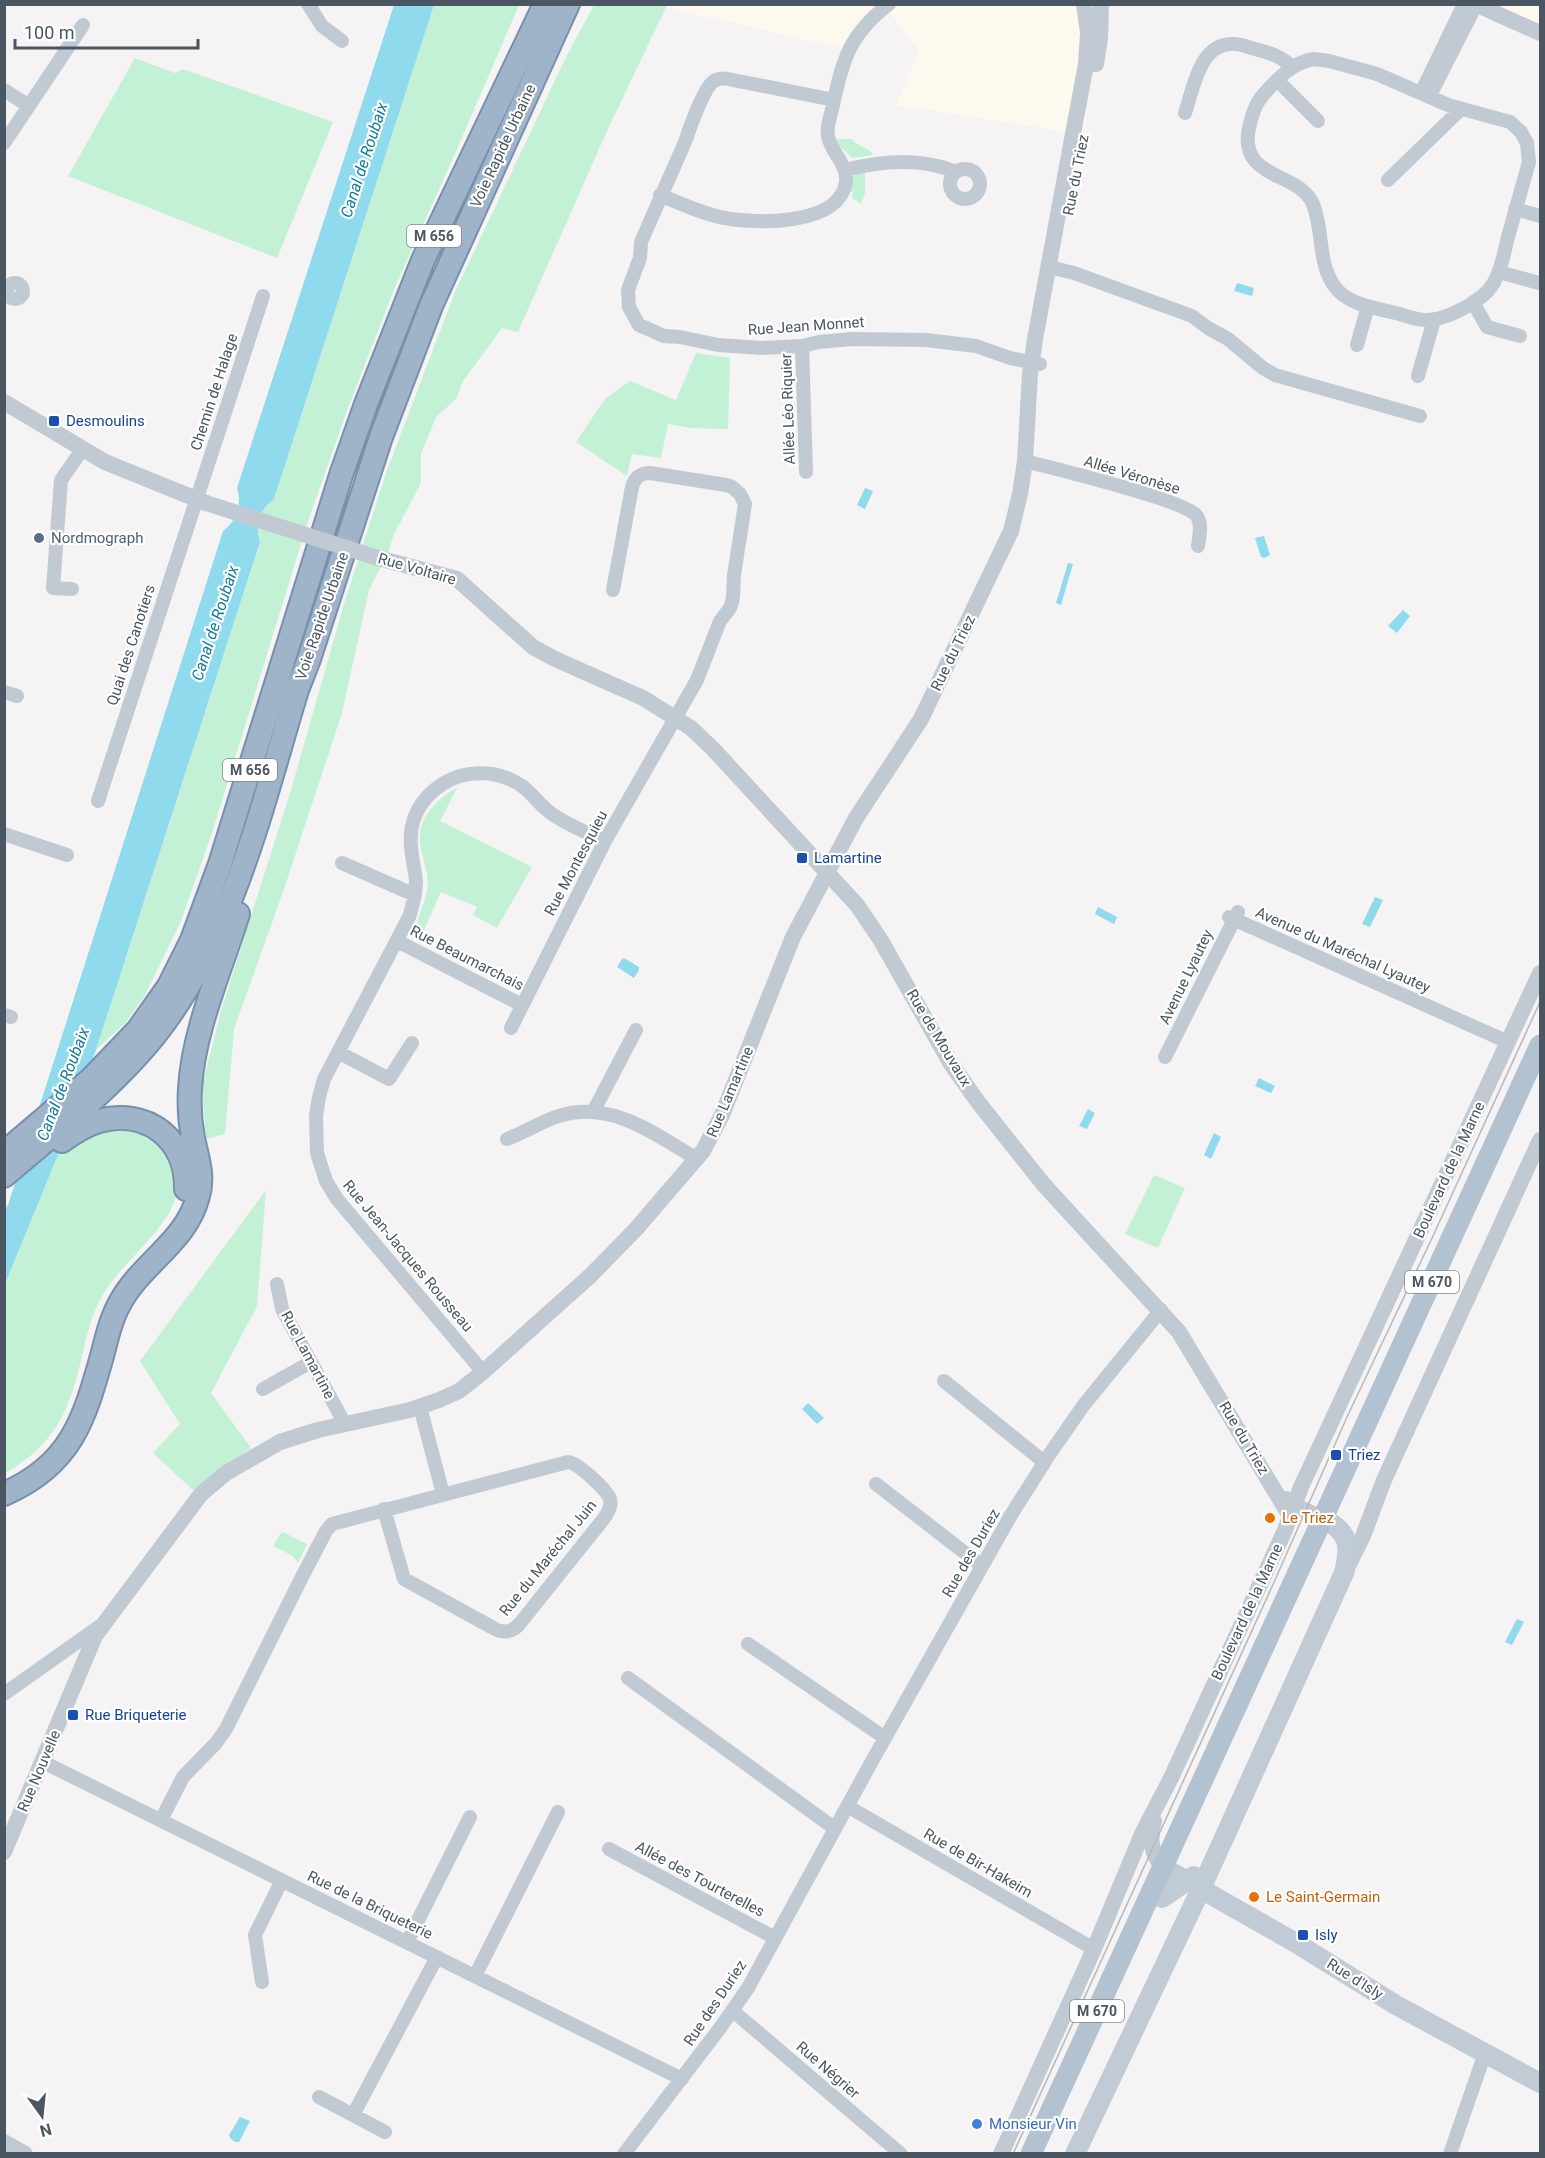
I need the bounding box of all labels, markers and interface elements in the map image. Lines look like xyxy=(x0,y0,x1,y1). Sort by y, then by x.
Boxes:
scale bar xyxy=(15,12,198,50)
text: 100 m xyxy=(24,22,75,43)
street label: Voie Rapide Urbaine xyxy=(467,81,539,211)
water label: Canal de Roubaix xyxy=(336,100,392,220)
street label: Rue du Triez xyxy=(1059,133,1093,217)
road number: M 656 xyxy=(407,225,461,247)
street label: Rue Jean Monnet xyxy=(747,313,865,339)
street label: Chemin de Halage xyxy=(187,331,241,453)
street label: Allée Léo Riquier xyxy=(777,353,799,465)
place label: Desmoulins xyxy=(66,412,145,430)
marker: Desmoulins xyxy=(47,414,61,428)
street label: Allée Véronèse xyxy=(1082,452,1182,498)
place label: Nordmograph xyxy=(51,529,143,547)
marker: Nordmograph xyxy=(32,531,46,545)
street label: Rue Voltaire xyxy=(376,549,458,589)
street label: Voie Rapide Urbaine xyxy=(292,550,352,682)
water label: Canal de Roubaix xyxy=(187,563,243,683)
street label: Quai des Canotiers xyxy=(103,582,159,708)
street label: Rue du Triez xyxy=(927,612,979,694)
road number: M 656 xyxy=(223,759,277,781)
street label: Rue Montesquieu xyxy=(541,807,611,919)
place label: Lamartine xyxy=(814,849,882,867)
marker: Lamartine xyxy=(795,851,809,865)
street label: Avenue du Maréchal Lyautey xyxy=(1253,903,1433,997)
street label: Rue Beaumarchais xyxy=(407,922,527,994)
street label: Avenue Lyautey xyxy=(1155,927,1217,1027)
street label: Rue de Mouvaux xyxy=(903,986,975,1090)
water label: Canal de Roubaix xyxy=(33,1024,93,1143)
street label: Rue Lamartine xyxy=(703,1044,757,1140)
street label: Boulevard de la Marne xyxy=(1409,1099,1489,1241)
street label: Rue Jean-Jacques Rousseau xyxy=(339,1177,477,1335)
road number: M 670 xyxy=(1405,1271,1459,1293)
street label: Rue Lamartine xyxy=(277,1308,339,1402)
street label: Rue du Triez xyxy=(1215,1398,1273,1478)
place label: Triez xyxy=(1348,1446,1381,1464)
marker: Triez xyxy=(1329,1448,1343,1462)
street label: Rue du Maréchal Juin xyxy=(496,1496,600,1620)
street label: Rue des Duriez xyxy=(938,1505,1004,1601)
place label: Le Triez xyxy=(1282,1509,1334,1527)
marker: Le Triez xyxy=(1263,1511,1277,1525)
street label: Boulevard de la Marne xyxy=(1207,1541,1287,1683)
place label: Rue Briqueterie xyxy=(85,1706,187,1724)
marker: Rue Briqueterie xyxy=(66,1708,80,1722)
street label: Rue Nouvelle xyxy=(14,1727,64,1815)
street label: Rue de Bir-Hakeim xyxy=(920,1825,1036,1901)
street label: Allée des Tourterelles xyxy=(632,1837,768,1921)
street label: Rue de la Briqueterie xyxy=(304,1867,436,1943)
place label: Le Saint-Germain xyxy=(1266,1888,1380,1906)
marker: Le Saint-Germain xyxy=(1247,1890,1261,1904)
place label: Isly xyxy=(1315,1926,1338,1944)
marker: Isly xyxy=(1296,1928,1310,1942)
street label: Rue d'Isly xyxy=(1324,1955,1386,2003)
street label: Rue des Duriez xyxy=(680,1957,750,2049)
road number: M 670 xyxy=(1070,2000,1124,2022)
street label: Rue Négrier xyxy=(793,2038,863,2102)
north arrow xyxy=(12,2086,72,2146)
place label: Monsieur Vin xyxy=(989,2115,1077,2133)
marker: Monsieur Vin xyxy=(970,2117,984,2131)
text: N xyxy=(38,2119,54,2141)

